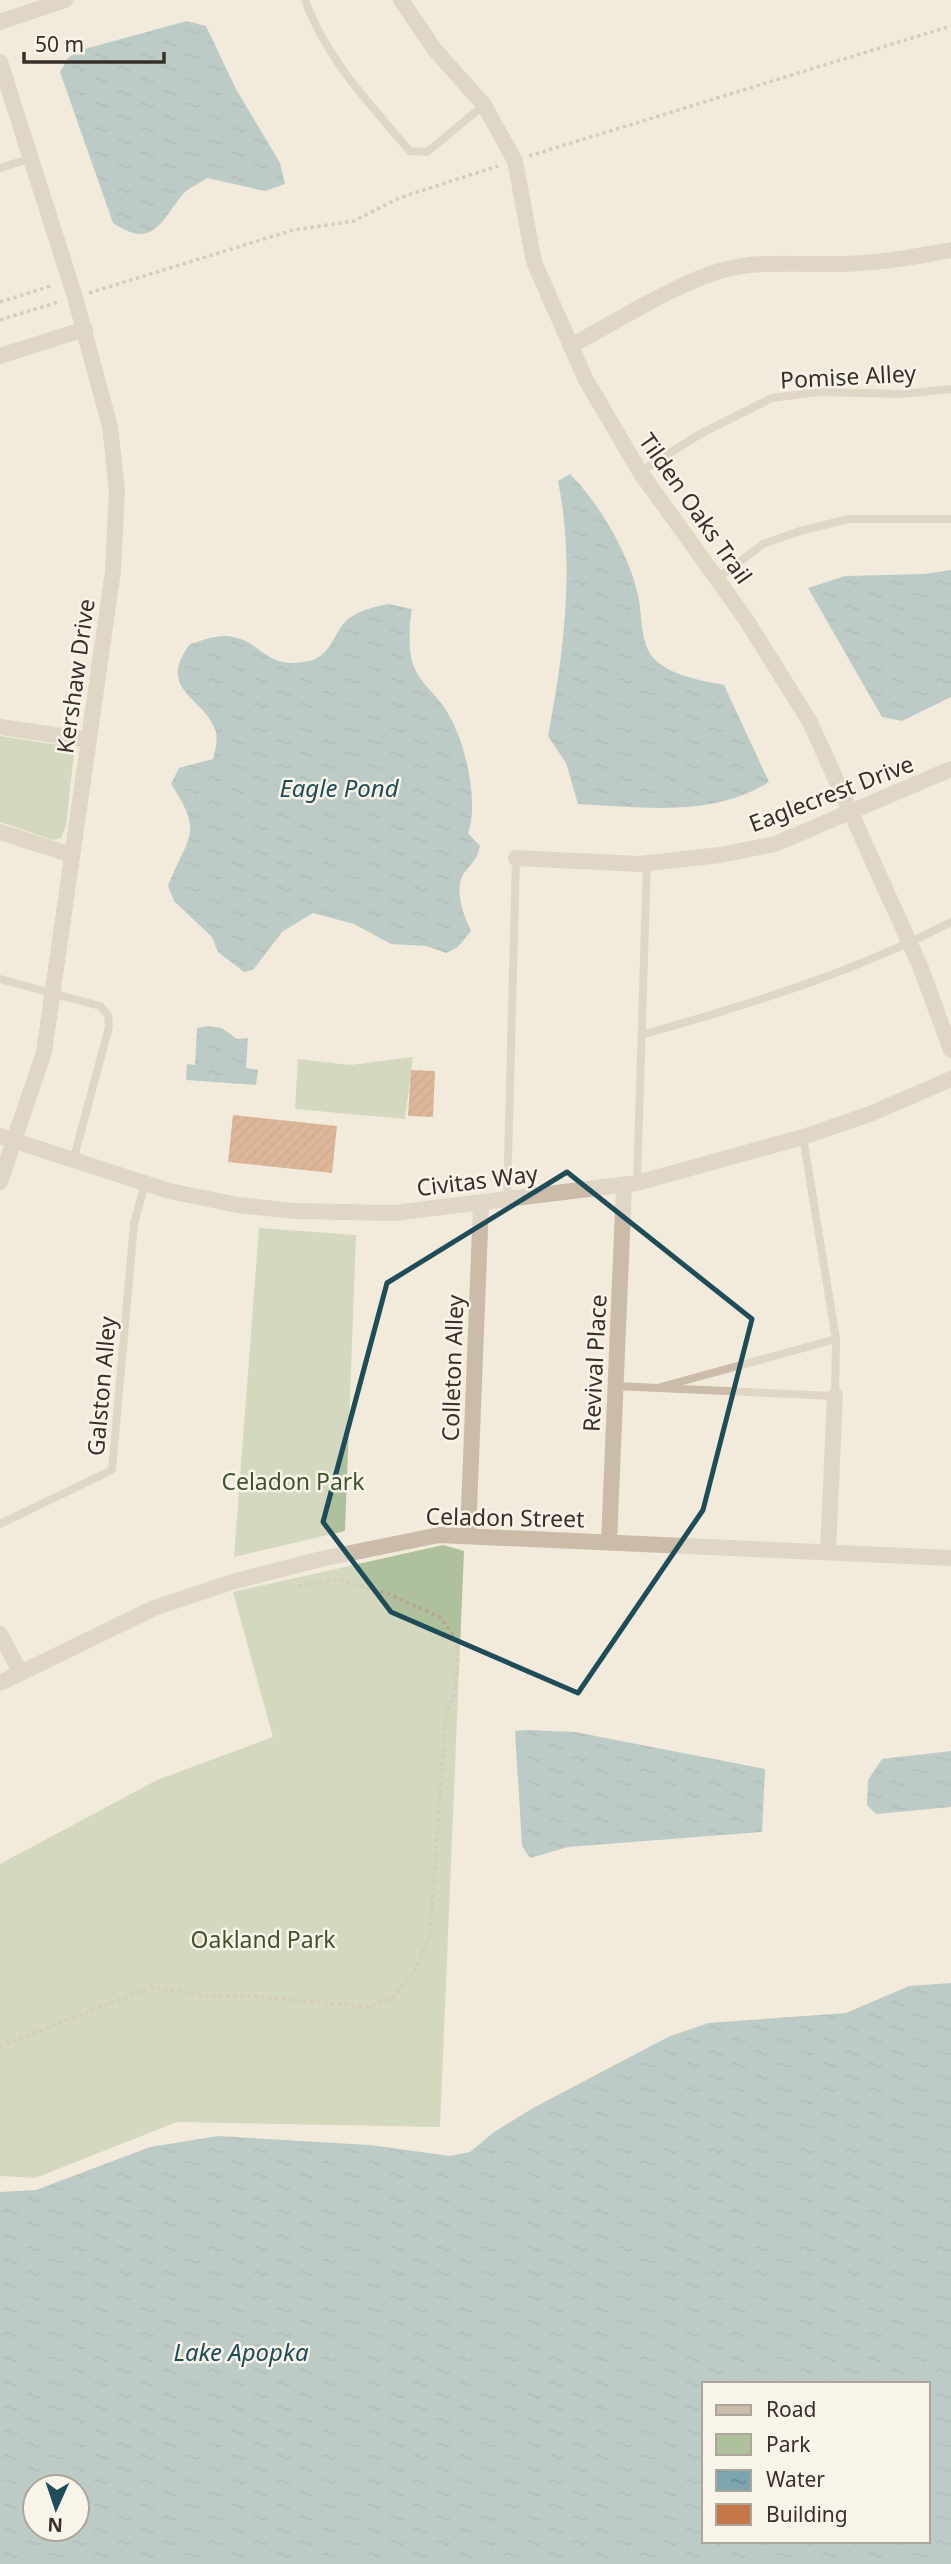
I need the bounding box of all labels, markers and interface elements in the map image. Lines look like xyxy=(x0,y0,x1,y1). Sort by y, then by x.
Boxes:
scale bar xyxy=(24,21,164,65)
text: 50 m xyxy=(35,30,84,58)
street label: Pomise Alley xyxy=(779,356,917,396)
street label: Tilden Oaks Trail xyxy=(632,426,760,590)
street label: Kershaw Drive xyxy=(48,597,102,755)
street label: Eaglecrest Drive xyxy=(744,747,918,839)
water label: Eagle Pond xyxy=(279,771,400,804)
street label: Civitas Way xyxy=(415,1157,540,1203)
street label: Revival Place xyxy=(574,1293,614,1433)
street label: Colleton Alley xyxy=(433,1294,471,1442)
street label: Galston Alley xyxy=(79,1315,123,1457)
park label: Celadon Park xyxy=(221,1465,365,1497)
street label: Celadon Street xyxy=(425,1500,585,1534)
park label: Oakland Park xyxy=(191,1923,336,1955)
water label: Lake Apopka xyxy=(173,2335,309,2368)
legend xyxy=(702,2382,930,2543)
text: Road xyxy=(766,2395,816,2423)
text: Park xyxy=(766,2430,811,2458)
text: Water xyxy=(766,2465,825,2493)
north arrow xyxy=(21,2473,91,2543)
text: Building xyxy=(766,2500,848,2528)
text: N xyxy=(47,2512,64,2538)

